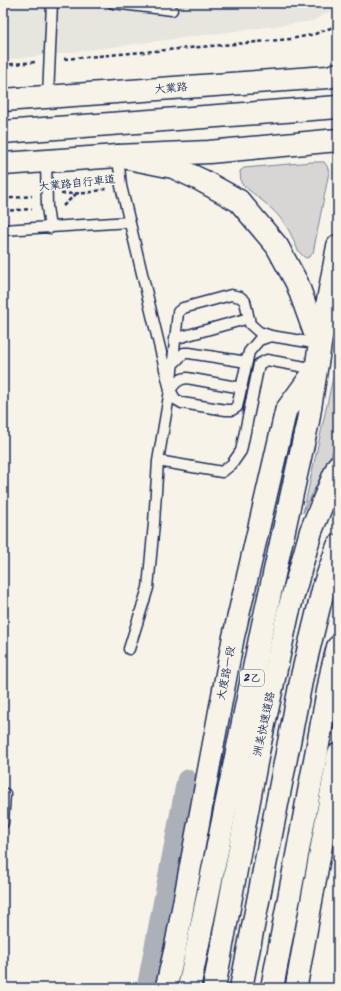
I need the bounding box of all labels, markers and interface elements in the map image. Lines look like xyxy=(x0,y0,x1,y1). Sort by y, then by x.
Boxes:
street label: 大業路 xyxy=(154,77,188,99)
street label: 大業路自行車道 xyxy=(38,170,116,196)
street label: 大度路一段 xyxy=(211,644,241,702)
road number: 2乙 xyxy=(240,670,264,686)
street label: 洲美快速道路 xyxy=(248,690,280,758)

